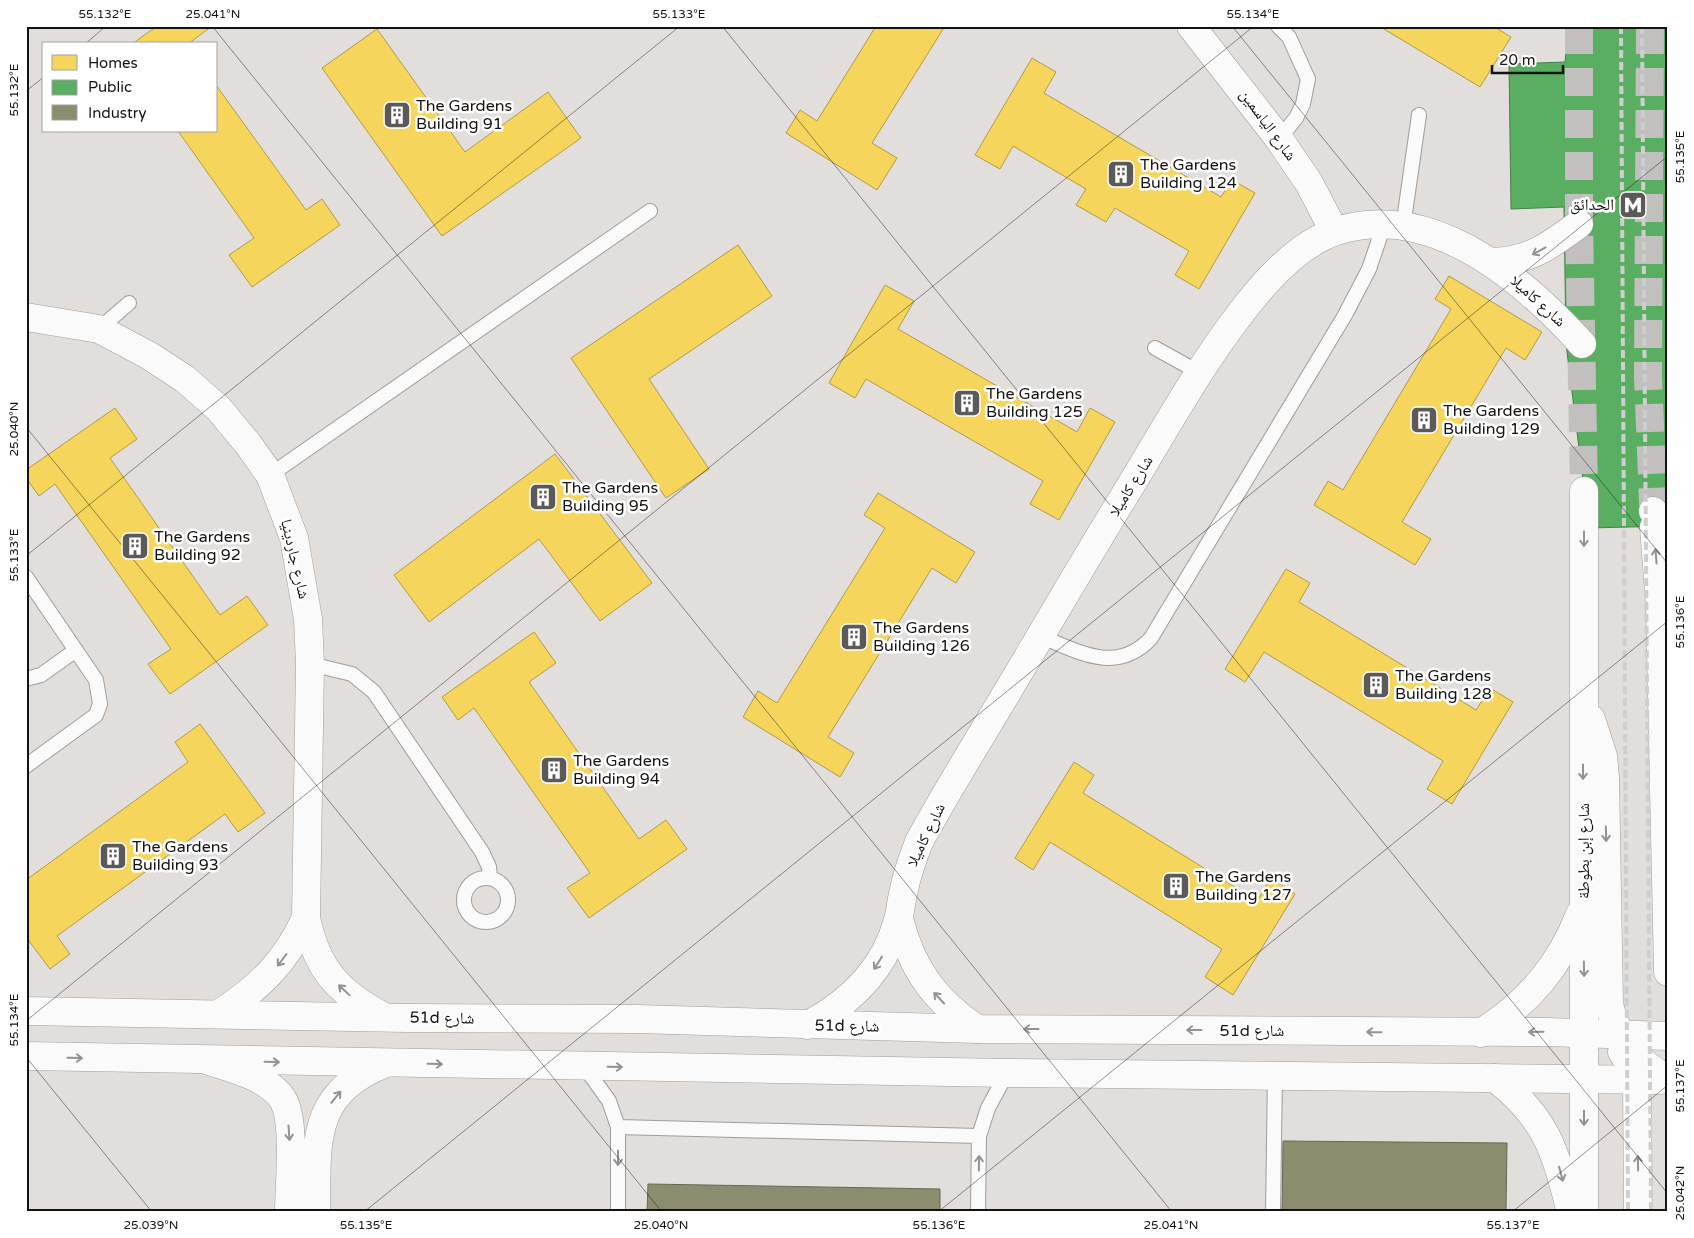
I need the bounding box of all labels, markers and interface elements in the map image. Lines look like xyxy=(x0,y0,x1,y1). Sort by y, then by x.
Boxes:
text: 55.132°E xyxy=(79,7,132,21)
text: 25.041°N xyxy=(186,7,240,21)
text: 55.133°E xyxy=(653,7,706,21)
text: 55.134°E xyxy=(1227,7,1280,21)
legend xyxy=(42,42,218,132)
scale bar xyxy=(1492,42,1563,74)
text: 20 m xyxy=(1499,51,1536,69)
text: Homes xyxy=(88,54,138,72)
text: 55.132°E xyxy=(7,63,21,116)
text: Public xyxy=(88,78,132,96)
street label: شارع الياسمين xyxy=(1235,85,1301,165)
place label: The Gardens Building 91 xyxy=(416,96,512,134)
building icon: The Gardens Building 91 xyxy=(382,100,412,130)
text: Industry xyxy=(88,104,147,122)
text: 55.135°E xyxy=(1673,130,1687,183)
place label: The Gardens Building 124 xyxy=(1140,155,1237,193)
building icon: The Gardens Building 124 xyxy=(1106,159,1136,189)
metro station icon: الحدائق xyxy=(1618,190,1648,220)
place label: الحدائق xyxy=(1570,195,1614,215)
one-way arrow xyxy=(1533,247,1547,257)
street label: شارع كاميلا xyxy=(1506,271,1570,331)
place label: The Gardens Building 125 xyxy=(986,384,1083,422)
building icon: The Gardens Building 125 xyxy=(952,388,982,418)
place label: The Gardens Building 129 xyxy=(1443,401,1540,439)
text: 25.040°N xyxy=(7,402,21,456)
building icon: The Gardens Building 129 xyxy=(1409,405,1439,435)
street label: شارع كاميلا xyxy=(1104,452,1158,520)
place label: The Gardens Building 95 xyxy=(562,478,658,516)
building icon: The Gardens Building 95 xyxy=(528,482,558,512)
street label: شارع جاردينيا xyxy=(276,517,314,601)
place label: The Gardens Building 92 xyxy=(154,527,250,565)
text: 55.133°E xyxy=(7,528,21,581)
building icon: The Gardens Building 92 xyxy=(120,531,150,561)
one-way arrow xyxy=(1579,531,1589,547)
one-way arrow xyxy=(1652,549,1661,565)
text: 55.136°E xyxy=(1673,595,1687,648)
place label: The Gardens Building 126 xyxy=(873,618,970,656)
building icon: The Gardens Building 126 xyxy=(839,622,869,652)
place label: The Gardens Building 128 xyxy=(1395,666,1492,704)
building icon: The Gardens Building 128 xyxy=(1361,670,1391,700)
place label: The Gardens Building 94 xyxy=(573,751,669,789)
building icon: The Gardens Building 94 xyxy=(539,755,569,785)
one-way arrow xyxy=(1578,764,1588,780)
street label: شارع كاميلا xyxy=(902,800,950,870)
street label: شارع إبن بطوطة xyxy=(1574,803,1594,899)
one-way arrow xyxy=(1601,826,1611,842)
place label: The Gardens Building 93 xyxy=(132,837,228,875)
building icon: The Gardens Building 93 xyxy=(98,841,128,871)
place label: The Gardens Building 127 xyxy=(1195,867,1292,905)
building icon: The Gardens Building 127 xyxy=(1161,871,1191,901)
one-way arrow xyxy=(277,953,287,967)
one-way arrow xyxy=(873,956,883,970)
one-way arrow xyxy=(1580,961,1589,977)
one-way arrow xyxy=(337,984,350,996)
one-way arrow xyxy=(933,992,945,1005)
text: 55.134°E xyxy=(7,993,21,1046)
street label: 51d شارع xyxy=(409,1007,475,1029)
street label: 51d شارع xyxy=(814,1015,880,1037)
street label: 51d شارع xyxy=(1220,1021,1284,1041)
one-way arrow xyxy=(1023,1024,1040,1034)
one-way arrow xyxy=(1186,1025,1202,1035)
one-way arrow xyxy=(1366,1027,1382,1037)
one-way arrow xyxy=(1528,1027,1544,1037)
one-way arrow xyxy=(67,1053,83,1062)
one-way arrow xyxy=(264,1057,280,1066)
one-way arrow xyxy=(426,1059,443,1069)
text: 55.137°E xyxy=(1673,1059,1687,1113)
one-way arrow xyxy=(606,1062,623,1072)
one-way arrow xyxy=(330,1091,341,1104)
one-way arrow xyxy=(1579,1110,1589,1126)
one-way arrow xyxy=(285,1125,294,1141)
one-way arrow xyxy=(613,1149,623,1165)
one-way arrow xyxy=(974,1155,984,1172)
one-way arrow xyxy=(1633,1155,1643,1172)
one-way arrow xyxy=(1557,1165,1566,1181)
text: 25.042°N xyxy=(1673,1166,1687,1220)
text: 25.039°N xyxy=(124,1218,178,1232)
text: 55.135°E xyxy=(340,1218,393,1232)
text: 25.040°N xyxy=(634,1218,688,1232)
text: 55.136°E xyxy=(913,1218,966,1232)
text: 25.041°N xyxy=(1144,1218,1198,1232)
text: 55.137°E xyxy=(1486,1218,1540,1232)

